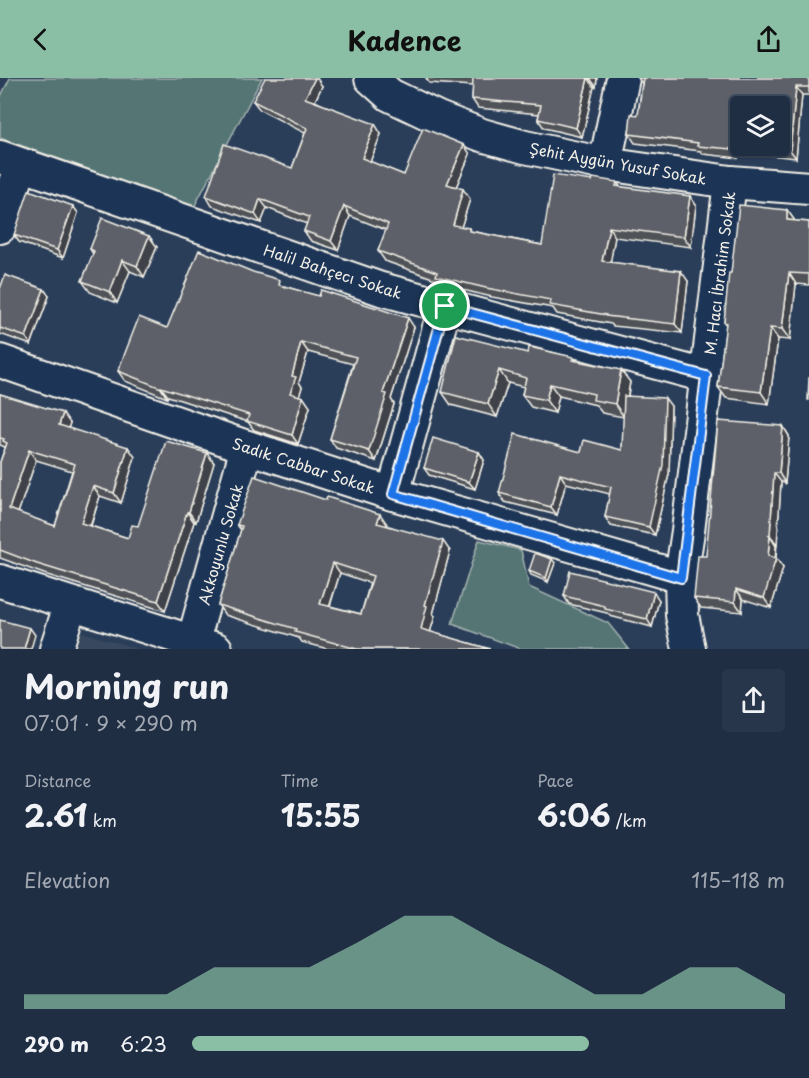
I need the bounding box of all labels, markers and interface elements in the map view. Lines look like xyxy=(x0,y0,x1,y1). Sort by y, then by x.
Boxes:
text: Kadence xyxy=(348,19,461,60)
icon: back xyxy=(24,23,57,56)
icon: share xyxy=(752,23,785,56)
map controls xyxy=(730,96,790,156)
button: layers xyxy=(730,96,790,156)
street label: Şehit Aygün Yusuf Sokak xyxy=(528,136,709,190)
street label: M. Hacı İbrahim Sokak xyxy=(698,190,740,356)
street label: Halil Bahçecı Sokak xyxy=(261,238,406,304)
pin xyxy=(419,280,470,331)
icon: arrive xyxy=(428,289,461,322)
street label: Sadık Cabbar Sokak xyxy=(230,431,379,499)
street label: Akkoyunlu Sokak xyxy=(192,480,248,607)
text: Morning run xyxy=(24,660,229,710)
button: share xyxy=(722,669,785,732)
text: 07:01 · 9 × 290 m xyxy=(24,708,198,738)
text: Distance xyxy=(24,768,91,792)
text: Time xyxy=(281,768,318,792)
text: Pace xyxy=(537,768,573,792)
text: 2.61 xyxy=(24,792,87,837)
text: 15:55 xyxy=(281,792,361,837)
text: 6:06 xyxy=(537,792,611,837)
text: km xyxy=(87,808,117,832)
text: /km xyxy=(611,808,646,832)
text: Elevation xyxy=(24,865,110,895)
text: 115–118 m xyxy=(691,865,785,895)
text: 290 m xyxy=(24,1029,89,1059)
text: 6:23 xyxy=(120,1029,167,1059)

